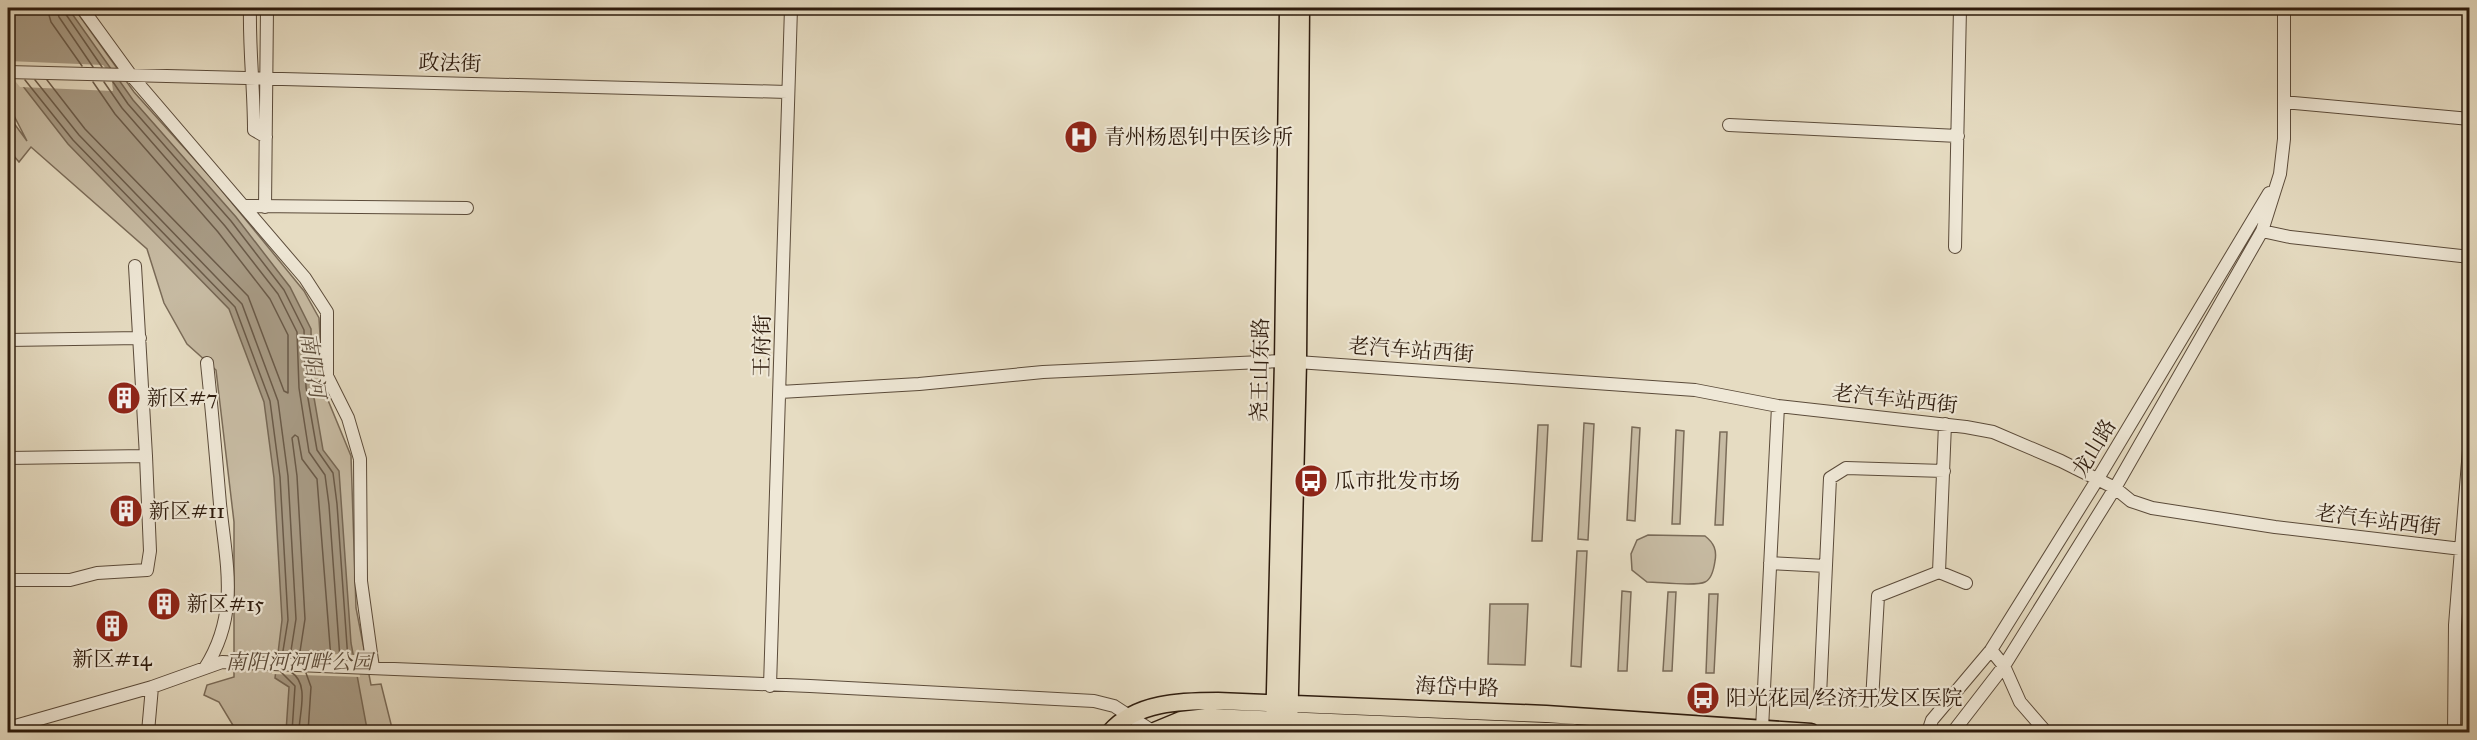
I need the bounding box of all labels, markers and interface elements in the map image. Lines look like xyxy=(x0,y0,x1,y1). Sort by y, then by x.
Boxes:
street label: 政法街 xyxy=(418,49,482,77)
hospital icon: 青州杨恩钊中医诊所 xyxy=(1063,119,1099,155)
place label: 青州杨恩钊中医诊所 xyxy=(1104,124,1293,150)
street label: 王府街 xyxy=(748,314,776,378)
street label: 尧王山东路 xyxy=(1246,317,1274,423)
water label: 南阳河 xyxy=(295,330,332,404)
street label: 老汽车站西街 xyxy=(1347,333,1475,367)
street label: 老汽车站西街 xyxy=(1831,379,1959,419)
building icon: 新区#7 xyxy=(106,380,142,416)
place label: 新区#7 xyxy=(147,385,217,411)
street label: 龙山路 xyxy=(2067,414,2121,482)
bus stop icon: 瓜市批发市场 xyxy=(1293,463,1329,499)
place label: 瓜市批发市场 xyxy=(1334,468,1460,494)
building icon: 新区#11 xyxy=(108,493,144,529)
place label: 新区#11 xyxy=(149,498,225,524)
street label: 老汽车站西街 xyxy=(2314,499,2442,541)
building icon: 新区#15 xyxy=(146,586,182,622)
place label: 新区#15 xyxy=(187,591,264,617)
building icon: 新区#14 xyxy=(94,608,130,644)
place label: 新区#14 xyxy=(72,646,153,672)
park label: 南阳河河畔公园 xyxy=(226,649,375,675)
street label: 海岱中路 xyxy=(1415,673,1499,701)
bus stop icon: 阳光花园/经济开发区医院 xyxy=(1685,680,1721,716)
place label: 阳光花园/经济开发区医院 xyxy=(1726,685,1963,711)

